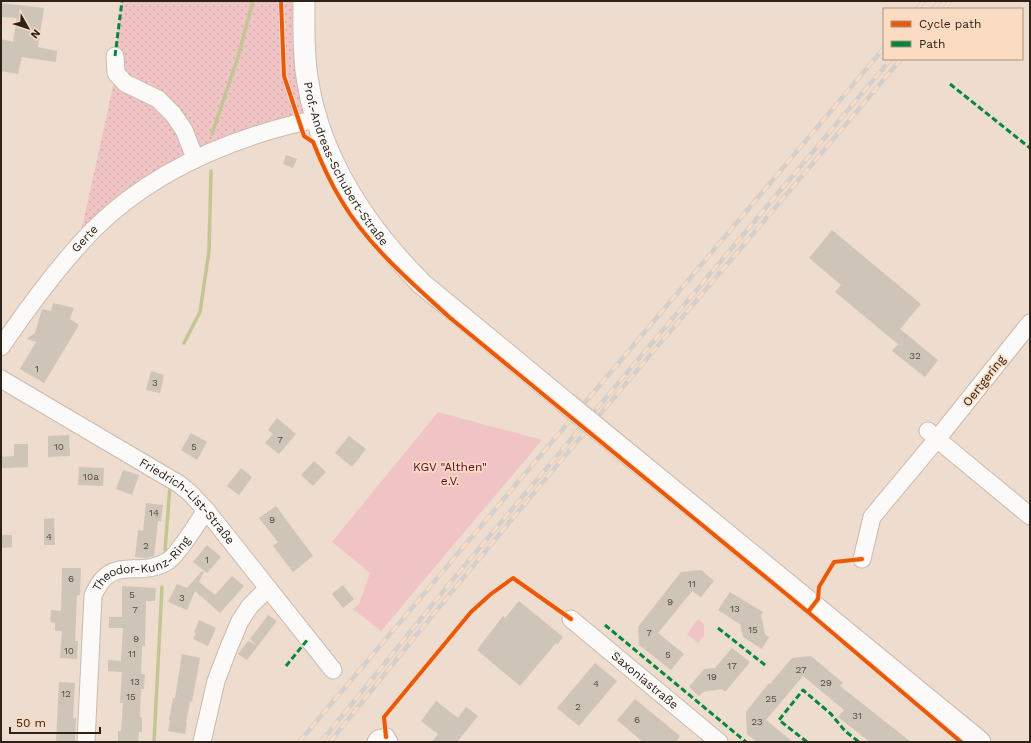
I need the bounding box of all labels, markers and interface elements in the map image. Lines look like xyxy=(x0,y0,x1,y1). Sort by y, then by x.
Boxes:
north arrow xyxy=(8,8,48,48)
legend xyxy=(883,8,1023,60)
text: Cycle path xyxy=(919,17,981,31)
text: N xyxy=(28,27,43,41)
text: Path xyxy=(919,37,945,51)
street label: Prof.-Andreas-Schubert-Straße xyxy=(301,80,391,249)
street label: Gerte xyxy=(69,222,101,255)
house number: 32 xyxy=(909,350,921,361)
street label: Oertgering xyxy=(960,352,1009,409)
house number: 1 xyxy=(35,363,39,374)
house number: 3 xyxy=(152,377,158,388)
house number: 7 xyxy=(277,434,283,445)
house number: 10 xyxy=(54,441,64,452)
house number: 5 xyxy=(191,441,197,452)
street label: Friedrich-List-Straße xyxy=(137,455,237,547)
park label: KGV "Althen" e.V. xyxy=(413,460,487,488)
house number: 10a xyxy=(83,471,99,482)
house number: 14 xyxy=(149,507,159,518)
house number: 9 xyxy=(269,514,275,525)
house number: 4 xyxy=(46,531,52,542)
street label: Theodor-Kunz-Ring xyxy=(90,533,194,594)
house number: 2 xyxy=(143,540,149,551)
house number: 1 xyxy=(205,554,209,565)
house number: 6 xyxy=(68,573,74,584)
house number: 11 xyxy=(688,578,696,589)
house number: 5 xyxy=(129,589,135,600)
house number: 3 xyxy=(179,592,185,603)
house number: 9 xyxy=(667,596,673,607)
house number: 13 xyxy=(730,603,740,614)
house number: 7 xyxy=(132,604,138,615)
house number: 15 xyxy=(748,624,758,635)
house number: 7 xyxy=(646,627,652,638)
house number: 9 xyxy=(133,633,139,644)
house number: 10 xyxy=(64,645,74,656)
house number: 11 xyxy=(128,648,136,659)
street label: Saxoniastraße xyxy=(609,649,681,712)
house number: 5 xyxy=(665,649,671,660)
house number: 17 xyxy=(727,660,737,671)
house number: 27 xyxy=(795,664,807,675)
house number: 19 xyxy=(707,671,717,682)
house number: 13 xyxy=(130,676,140,687)
house number: 29 xyxy=(820,677,832,688)
house number: 4 xyxy=(593,678,599,689)
house number: 12 xyxy=(61,688,71,699)
house number: 15 xyxy=(126,691,136,702)
house number: 25 xyxy=(765,693,777,704)
house number: 2 xyxy=(575,701,581,712)
scale bar xyxy=(10,709,100,735)
house number: 31 xyxy=(852,710,862,721)
house number: 6 xyxy=(634,714,640,725)
text: 50 m xyxy=(16,716,46,730)
house number: 23 xyxy=(751,716,763,727)

